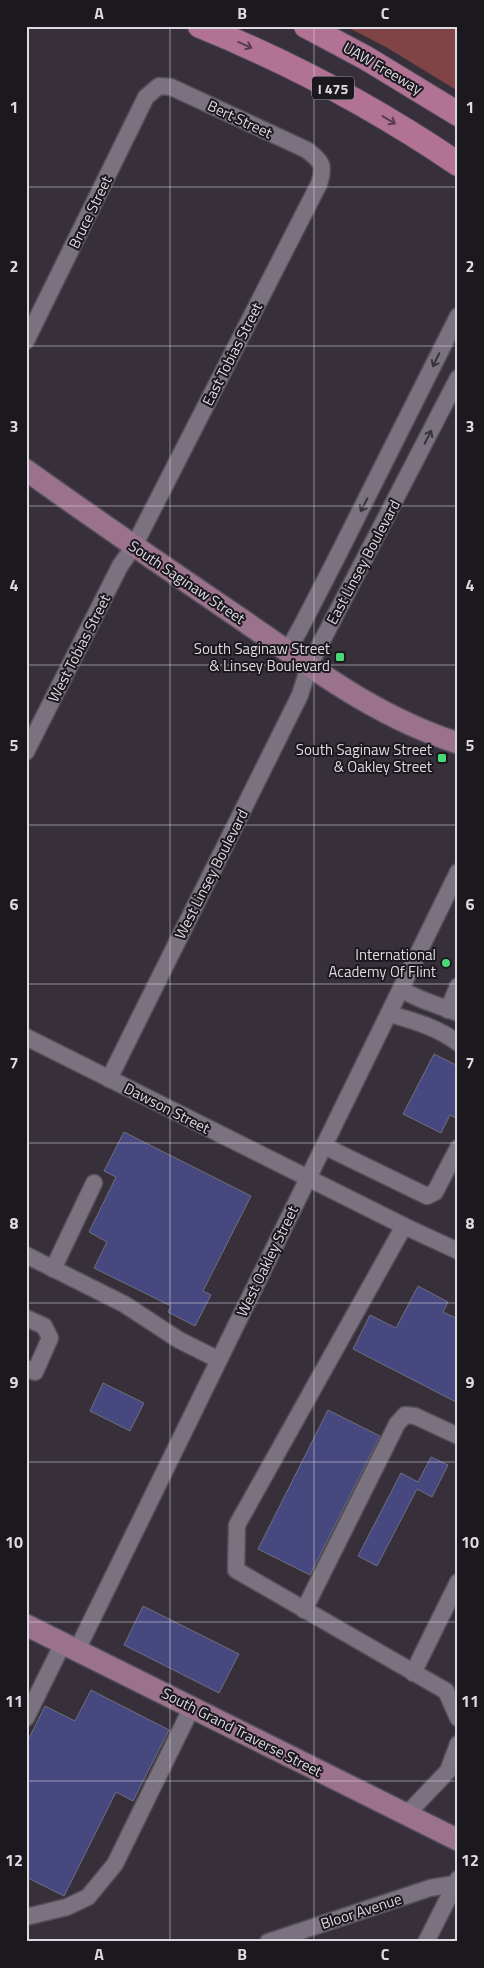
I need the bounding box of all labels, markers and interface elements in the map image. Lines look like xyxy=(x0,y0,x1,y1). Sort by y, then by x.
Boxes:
text: A xyxy=(94,1,104,25)
text: B xyxy=(237,1,247,25)
text: C xyxy=(381,1,390,25)
street label: UAW Freeway xyxy=(339,36,427,100)
one-way arrow xyxy=(237,41,252,51)
road number: I 475 xyxy=(312,76,354,100)
street label: Bert Street xyxy=(204,94,277,144)
text: 1 xyxy=(10,95,18,119)
text: 1 xyxy=(466,95,474,119)
one-way arrow xyxy=(382,115,396,125)
street label: Bruce Street xyxy=(62,171,118,252)
text: 2 xyxy=(10,254,18,278)
text: 2 xyxy=(466,254,474,278)
street label: East Tobias Street xyxy=(196,298,268,410)
one-way arrow xyxy=(431,352,440,367)
text: 3 xyxy=(10,414,18,438)
text: 3 xyxy=(466,414,474,438)
one-way arrow xyxy=(424,430,433,445)
street label: East Linsey Boulevard xyxy=(320,495,406,629)
one-way arrow xyxy=(359,497,368,512)
street label: South Saginaw Street xyxy=(124,534,251,630)
text: 4 xyxy=(10,573,19,597)
text: 4 xyxy=(466,573,475,597)
street label: West Tobias Street xyxy=(42,589,116,706)
place label: South Saginaw Street & Linsey Boulevard xyxy=(194,637,331,677)
marker: South Saginaw Street & Linsey Boulevard xyxy=(334,651,346,663)
text: 5 xyxy=(10,733,19,757)
text: 5 xyxy=(466,733,475,757)
place label: South Saginaw Street & Oakley Street xyxy=(296,738,433,778)
marker: South Saginaw Street & Oakley Street xyxy=(436,752,448,764)
street label: West Linsey Boulevard xyxy=(168,805,254,943)
text: 6 xyxy=(10,892,19,916)
text: 6 xyxy=(466,892,475,916)
place label: International Academy Of Flint xyxy=(329,943,437,983)
marker: International Academy Of Flint xyxy=(440,957,452,969)
text: 7 xyxy=(10,1051,18,1075)
text: 7 xyxy=(466,1051,474,1075)
street label: Dawson Street xyxy=(120,1077,215,1140)
street label: West Oakley Street xyxy=(230,1201,304,1320)
text: 8 xyxy=(10,1211,19,1235)
text: 8 xyxy=(466,1211,475,1235)
text: 9 xyxy=(10,1370,19,1394)
text: 9 xyxy=(466,1370,475,1394)
text: 10 xyxy=(5,1530,23,1554)
text: 10 xyxy=(461,1530,479,1554)
street label: South Grand Traverse Street xyxy=(158,1681,327,1783)
text: 11 xyxy=(5,1689,23,1713)
text: 11 xyxy=(461,1689,479,1713)
text: 12 xyxy=(5,1848,23,1872)
text: 12 xyxy=(461,1848,479,1872)
street label: Bloor Avenue xyxy=(318,1887,404,1935)
text: A xyxy=(94,1942,104,1966)
text: B xyxy=(237,1942,247,1966)
text: C xyxy=(381,1942,390,1966)

